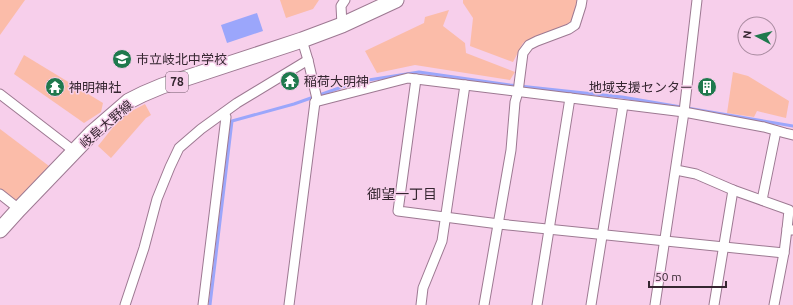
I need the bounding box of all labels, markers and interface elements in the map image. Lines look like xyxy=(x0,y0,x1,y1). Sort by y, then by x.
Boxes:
north arrow xyxy=(737,16,777,56)
text: N xyxy=(741,30,754,40)
school or university icon: 市立岐北中学校 xyxy=(111,48,133,70)
place label: 市立岐北中学校 xyxy=(136,52,227,66)
temple icon: 稲荷大明神 xyxy=(279,70,301,92)
road number: 78 xyxy=(166,72,188,92)
place label: 稲荷大明神 xyxy=(304,74,369,88)
temple icon: 神明神社 xyxy=(44,76,66,98)
building icon: 地域支援センター xyxy=(696,76,718,98)
place label: 神明神社 xyxy=(69,80,121,94)
place label: 地域支援センター xyxy=(589,80,693,94)
street label: 岐阜大野線 xyxy=(77,97,135,151)
district label: 御望一丁目 xyxy=(367,186,437,202)
scale bar xyxy=(649,263,726,289)
text: 50 m xyxy=(655,270,682,283)

